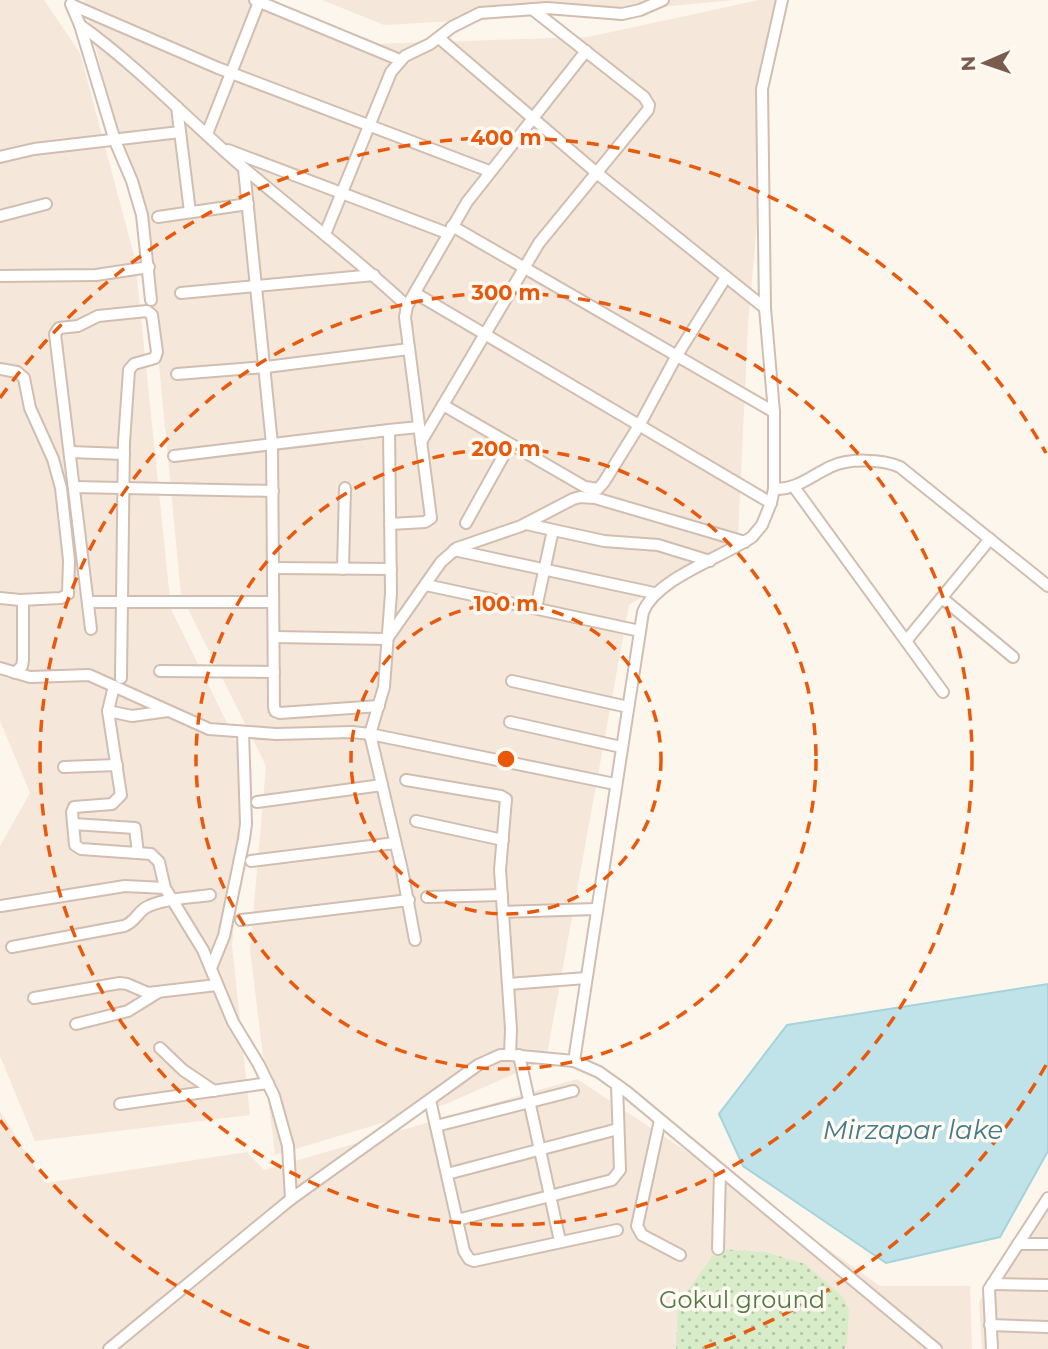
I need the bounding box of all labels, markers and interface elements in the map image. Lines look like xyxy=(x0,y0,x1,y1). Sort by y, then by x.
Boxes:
north arrow xyxy=(950,28,1020,98)
text: N xyxy=(957,55,980,72)
text: 400 m xyxy=(471,125,541,150)
text: 300 m xyxy=(471,280,540,305)
text: 200 m xyxy=(472,436,540,461)
text: 100 m xyxy=(474,591,538,616)
centre of rings xyxy=(494,747,518,771)
water label: Mirzapar lake xyxy=(823,1114,1003,1146)
park label: Gokul ground xyxy=(659,1285,825,1314)

